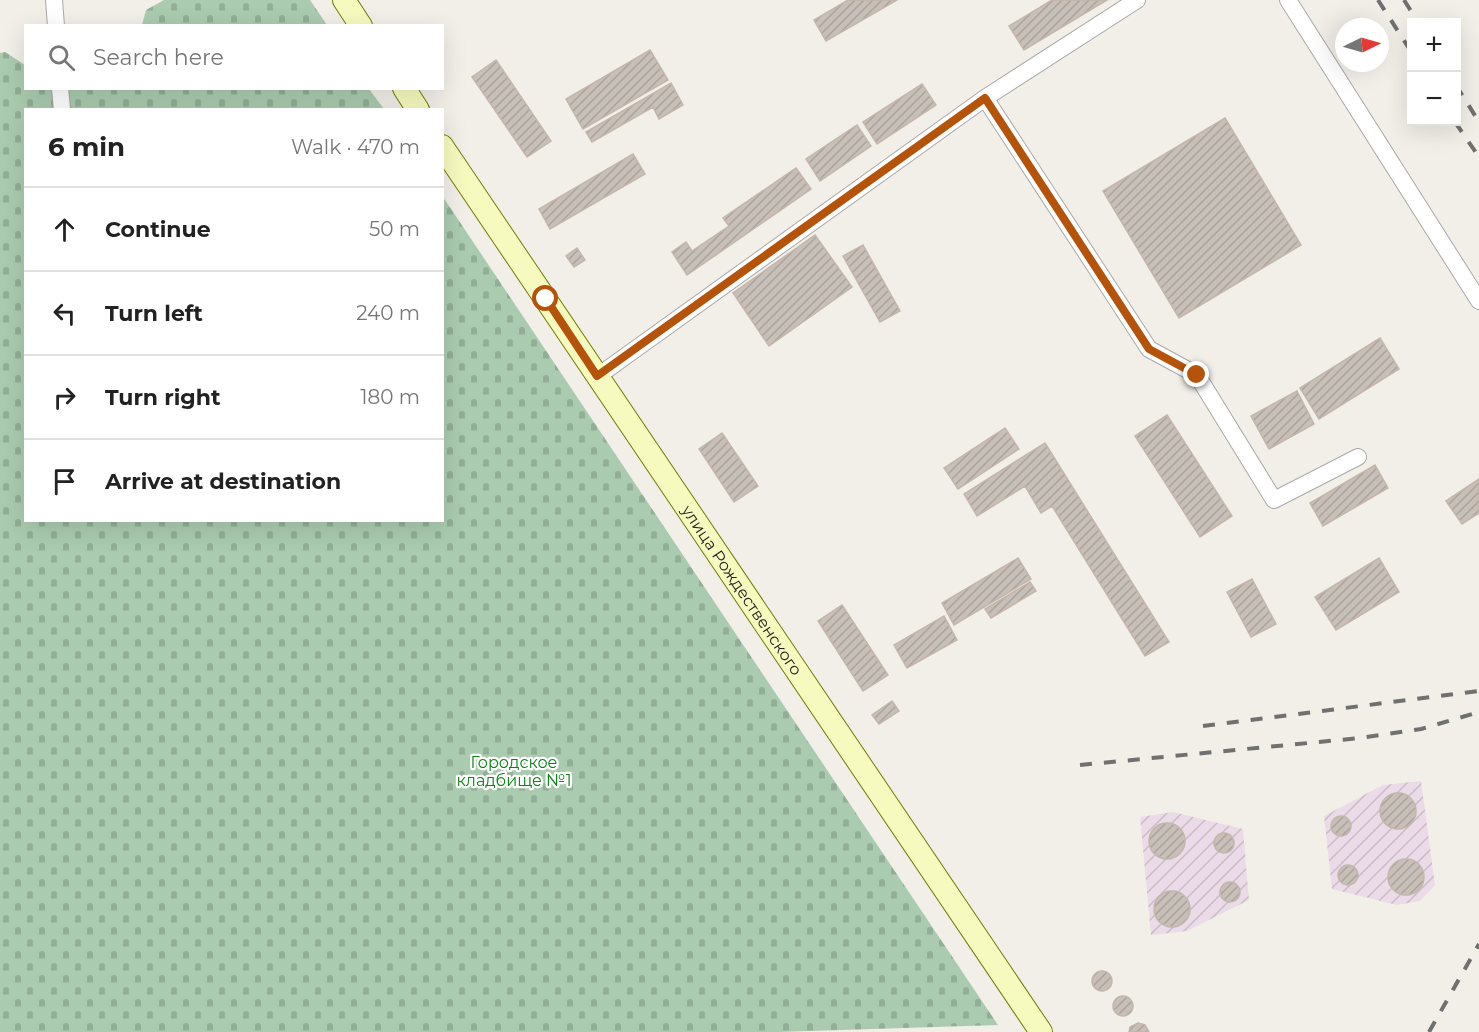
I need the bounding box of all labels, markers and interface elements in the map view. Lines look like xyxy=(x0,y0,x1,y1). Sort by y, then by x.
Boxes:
north arrow xyxy=(1335,18,1389,72)
map controls xyxy=(1407,18,1461,126)
button: + xyxy=(1407,18,1461,72)
search box xyxy=(24,24,444,90)
icon: search xyxy=(45,41,78,74)
text: Search here xyxy=(93,44,224,71)
button: − xyxy=(1407,72,1461,126)
text: 6 min xyxy=(48,131,125,163)
text: Walk · 470 m xyxy=(291,135,420,159)
icon: ahead xyxy=(48,213,81,246)
text: Continue xyxy=(105,216,211,243)
text: 50 m xyxy=(369,217,420,241)
route start xyxy=(532,285,558,311)
icon: left xyxy=(48,297,81,330)
text: Turn left xyxy=(105,300,203,327)
text: 240 m xyxy=(356,301,420,325)
route end xyxy=(1183,361,1209,387)
icon: right xyxy=(48,381,81,414)
text: Turn right xyxy=(105,384,220,411)
text: 180 m xyxy=(360,385,420,409)
icon: arrive xyxy=(48,465,81,498)
text: Arrive at destination xyxy=(105,468,341,495)
street label: улица Рождественского xyxy=(677,501,806,679)
park label: Городское кладбище №1 xyxy=(456,753,572,790)

